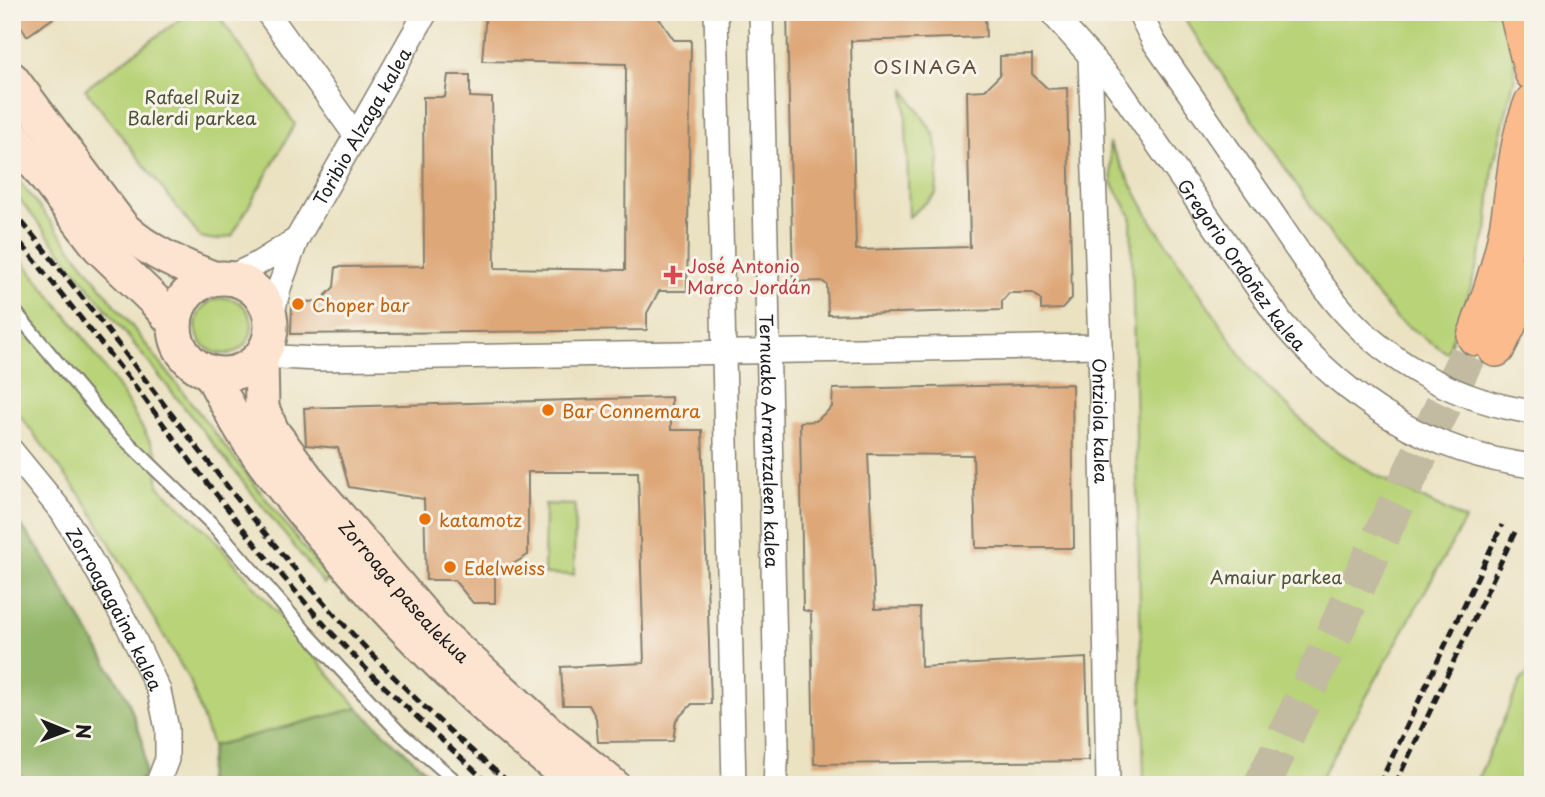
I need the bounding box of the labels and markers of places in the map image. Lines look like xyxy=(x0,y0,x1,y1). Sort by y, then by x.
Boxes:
place label: José Antonio Marco Jordán xyxy=(687,252,811,300)
marker: José Antonio Marco Jordán xyxy=(665,267,681,283)
place label: Choper bar xyxy=(312,291,410,318)
marker: Choper bar xyxy=(290,296,306,312)
place label: Bar Connemara xyxy=(562,397,701,424)
marker: Bar Connemara xyxy=(540,402,556,418)
place label: katamotz xyxy=(439,506,522,533)
marker: katamotz xyxy=(417,511,433,527)
place label: Edelweiss xyxy=(464,554,545,581)
marker: Edelweiss xyxy=(442,559,458,575)

